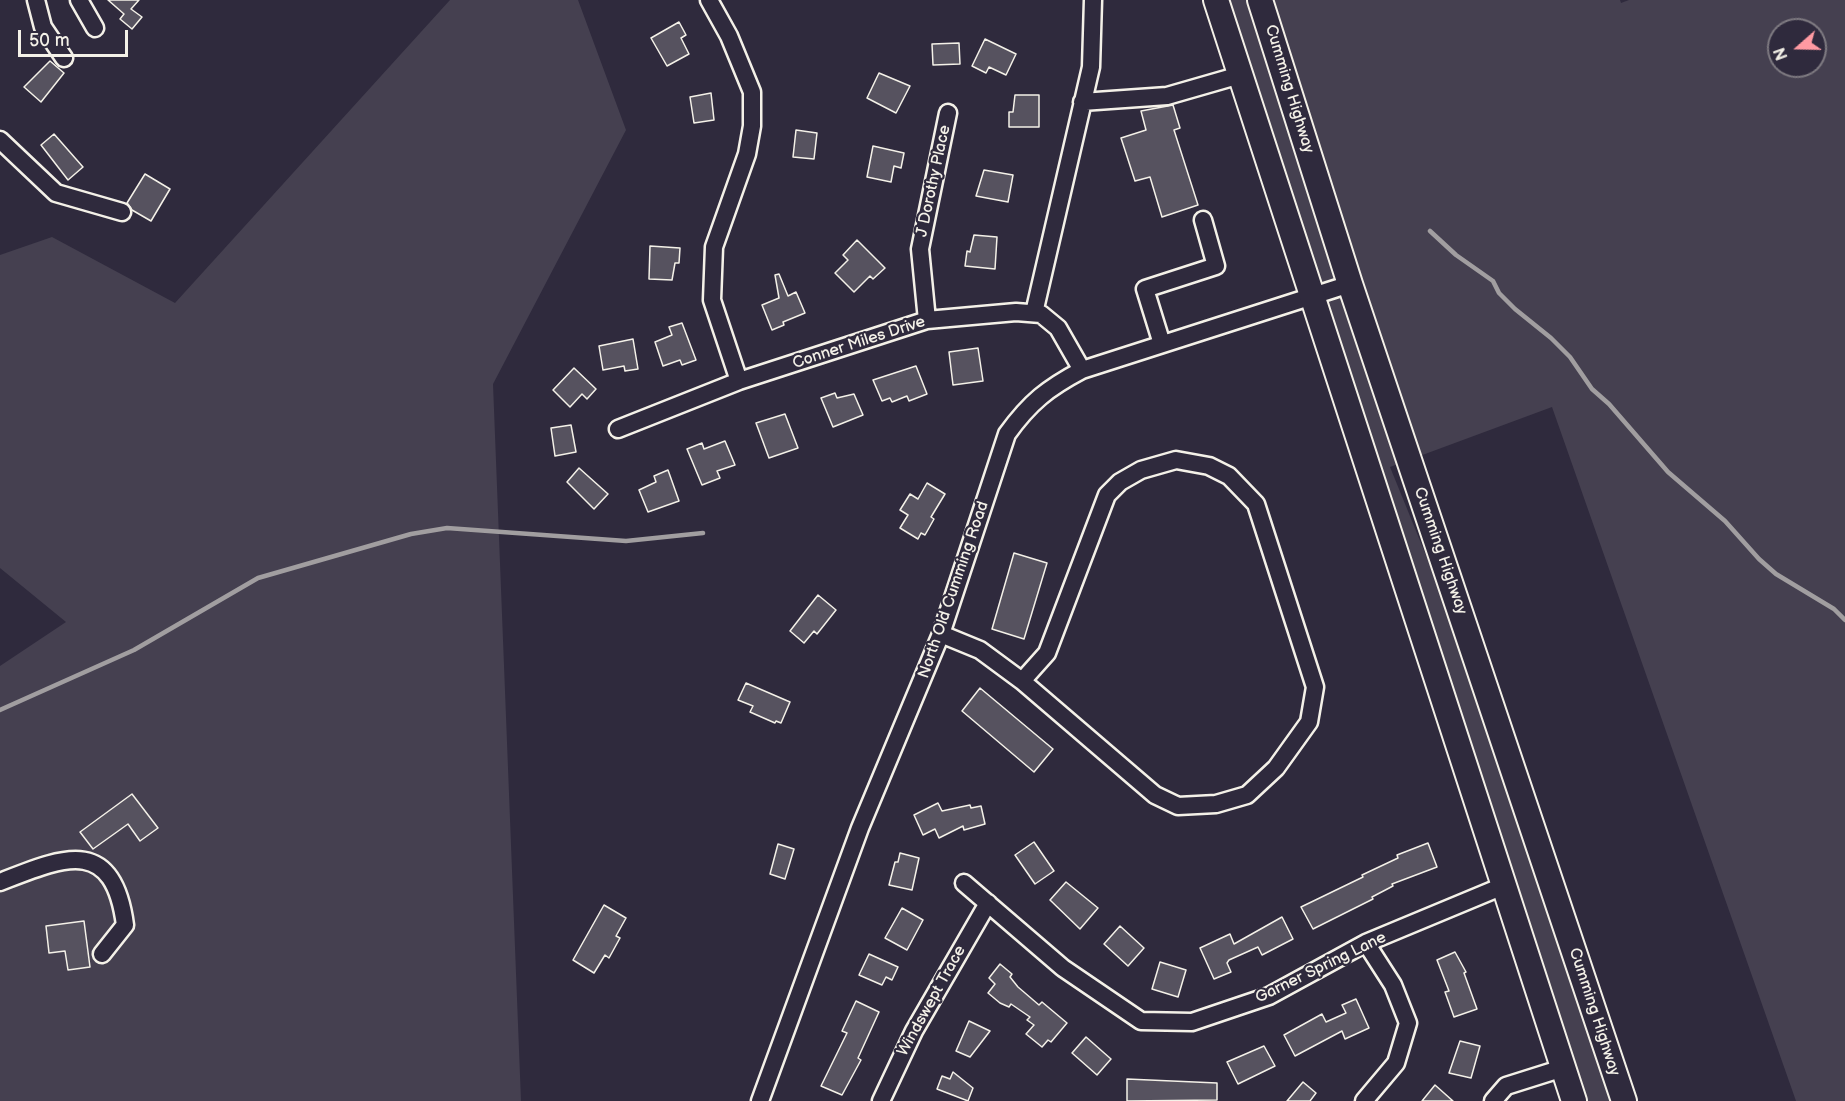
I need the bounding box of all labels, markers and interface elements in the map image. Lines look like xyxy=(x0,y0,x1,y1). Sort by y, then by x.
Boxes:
scale bar xyxy=(21,18,130,56)
north arrow xyxy=(1767,18,1827,78)
street label: Cumming Highway xyxy=(1260,22,1318,156)
text: 50 m xyxy=(29,30,70,51)
text: N xyxy=(1771,45,1792,63)
street label: J Dorothy Place xyxy=(913,123,955,239)
street label: Conner Miles Drive xyxy=(790,312,928,374)
street label: Cumming Highway xyxy=(1409,485,1471,617)
street label: North Old Cumming Road xyxy=(915,499,993,681)
street label: Garner Spring Lane xyxy=(1253,928,1389,1008)
street label: Windswept Trace xyxy=(894,942,970,1060)
street label: Cumming Highway xyxy=(1564,946,1624,1078)

